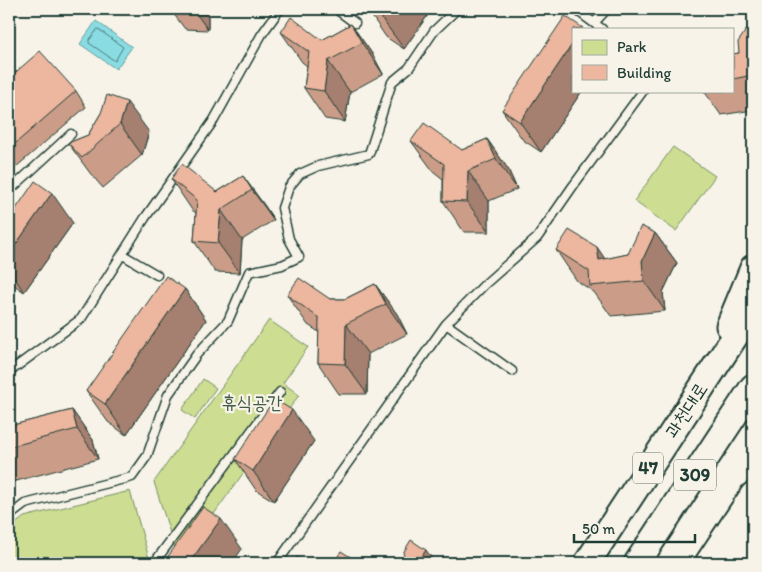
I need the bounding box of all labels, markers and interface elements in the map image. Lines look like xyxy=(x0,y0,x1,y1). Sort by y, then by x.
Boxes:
legend xyxy=(572,28,734,92)
text: Park xyxy=(617,38,647,56)
text: Building xyxy=(617,64,671,82)
street label: 과천대로 xyxy=(660,378,712,442)
park label: 휴식공간 xyxy=(221,391,283,414)
road number: 47 xyxy=(633,452,663,483)
road number: 309 xyxy=(674,460,716,490)
scale bar xyxy=(574,512,696,544)
text: 50 m xyxy=(582,520,615,538)

